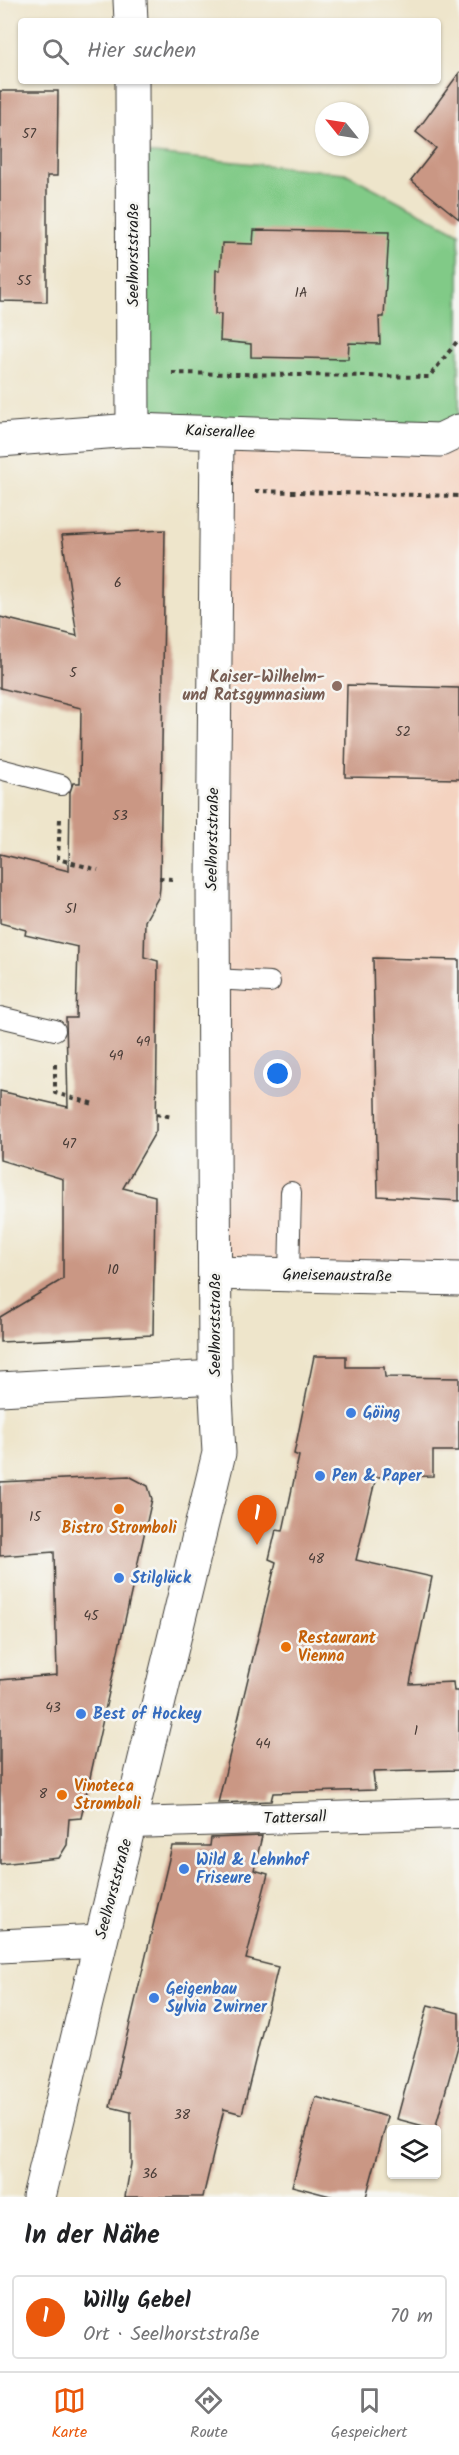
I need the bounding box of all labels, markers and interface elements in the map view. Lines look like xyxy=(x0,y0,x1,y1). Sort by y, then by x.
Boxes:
search box xyxy=(18,18,441,84)
text: Hier suchen xyxy=(87,34,196,69)
icon: search xyxy=(39,35,72,68)
north arrow xyxy=(315,102,369,156)
house number: 57 xyxy=(22,123,37,145)
street label: Seelhorststraße xyxy=(121,203,146,307)
house number: 55 xyxy=(16,270,33,292)
house number: 1A xyxy=(295,282,307,304)
street label: Kaiserallee xyxy=(185,418,255,446)
house number: 6 xyxy=(114,572,122,594)
house number: 5 xyxy=(69,662,78,684)
place label: Kaiser-Wilhelm- und Ratsgymnasium xyxy=(182,665,325,708)
marker: Kaiser-Wilhelm- und Ratsgymnasium xyxy=(330,679,344,693)
house number: 52 xyxy=(395,721,411,743)
street label: Seelhorststraße xyxy=(200,787,226,891)
house number: 53 xyxy=(112,805,128,827)
house number: 51 xyxy=(65,898,77,920)
house number: 49 xyxy=(136,1031,150,1053)
house number: 49 xyxy=(109,1045,123,1067)
your location xyxy=(263,1059,292,1088)
house number: 47 xyxy=(62,1133,77,1155)
house number: 10 xyxy=(107,1259,119,1281)
street label: Gneisenaustraße xyxy=(282,1263,392,1289)
street label: Seelhorststraße xyxy=(203,1273,228,1377)
place label: Göing xyxy=(363,1401,401,1426)
marker: Göing xyxy=(344,1406,358,1420)
place label: Pen & Paper xyxy=(332,1464,423,1489)
marker: Pen & Paper xyxy=(313,1469,327,1483)
pin: 1 xyxy=(238,1496,276,1545)
marker: Bistro Stromboli xyxy=(112,1502,126,1516)
house number: 15 xyxy=(29,1506,42,1528)
place label: Bistro Stromboli xyxy=(61,1516,177,1541)
house number: 48 xyxy=(308,1548,325,1570)
place label: Stilglück xyxy=(131,1566,192,1591)
marker: Stilglück xyxy=(112,1571,126,1585)
house number: 45 xyxy=(83,1605,100,1627)
place label: Restaurant Vienna xyxy=(298,1626,377,1669)
marker: Restaurant Vienna xyxy=(279,1640,293,1654)
house number: 43 xyxy=(45,1697,61,1719)
place label: Best of Hockey xyxy=(93,1702,202,1727)
marker: Best of Hockey xyxy=(74,1707,88,1721)
house number: 1 xyxy=(414,1720,418,1742)
house number: 44 xyxy=(255,1733,271,1755)
place label: Vinoteca Stromboli xyxy=(74,1774,142,1817)
house number: 8 xyxy=(39,1783,48,1805)
marker: Vinoteca Stromboli xyxy=(55,1788,69,1802)
street label: Tattersall xyxy=(263,1804,327,1832)
street label: Seelhorststraße xyxy=(89,1836,139,1942)
place label: Wild & Lehnhof Friseure xyxy=(196,1848,310,1891)
marker: Wild & Lehnhof Friseure xyxy=(177,1862,191,1876)
place label: Geigenbau Sylvia Zwirner xyxy=(166,1977,268,2020)
marker: Geigenbau Sylvia Zwirner xyxy=(147,1991,161,2005)
house number: 38 xyxy=(174,2104,191,2126)
map controls xyxy=(387,2125,441,2179)
button: layers xyxy=(387,2125,441,2179)
house number: 36 xyxy=(142,2163,158,2185)
text: In der Nähe xyxy=(24,2215,160,2257)
text: Willy Gebel xyxy=(83,2284,191,2319)
text: 1 xyxy=(42,2301,49,2333)
text: 70 m xyxy=(390,2301,433,2333)
text: Ort · Seelhorststraße xyxy=(83,2319,260,2351)
tab: Karte xyxy=(51,2384,87,2445)
tab: Route xyxy=(190,2384,228,2445)
tab: Gespeichert xyxy=(331,2384,408,2445)

